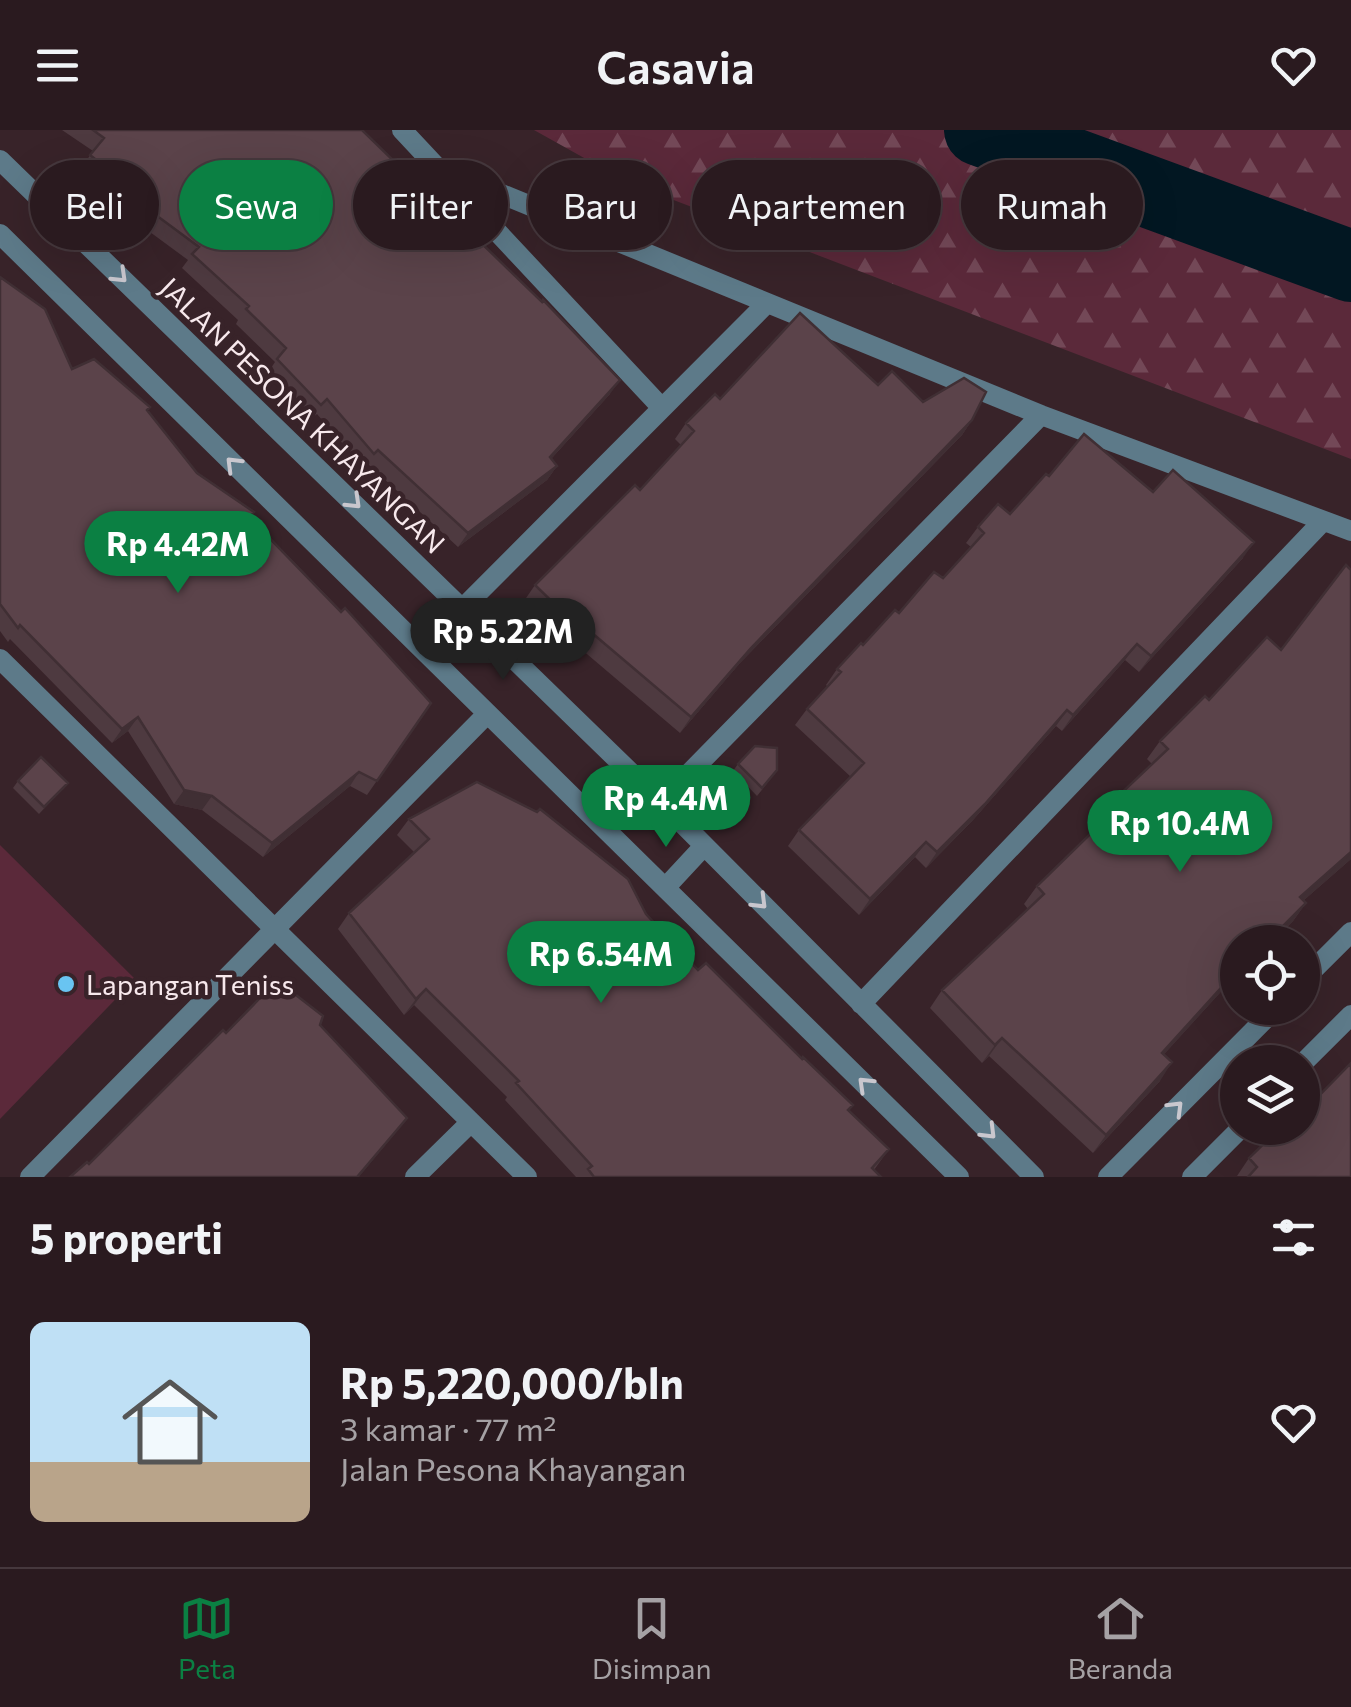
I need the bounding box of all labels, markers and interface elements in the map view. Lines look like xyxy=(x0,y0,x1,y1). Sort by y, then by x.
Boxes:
icon: menu xyxy=(30,38,85,93)
text: Casavia xyxy=(596,38,755,93)
icon: heart xyxy=(1266,38,1321,93)
chip: Beli xyxy=(30,160,159,250)
chip: Sewa xyxy=(179,160,333,250)
chip: Filter xyxy=(353,160,508,250)
chip: Baru xyxy=(528,160,672,250)
chip: Apartemen xyxy=(692,160,941,250)
chip: Rumah xyxy=(961,160,1143,250)
one-way arrow xyxy=(109,264,127,282)
street label: JALAN PESONA KHAYANGAN xyxy=(154,270,452,560)
one-way arrow xyxy=(227,458,245,476)
one-way arrow xyxy=(342,490,360,508)
pin: Rp 4.42M xyxy=(75,511,281,596)
text: Rp 4.42M xyxy=(106,523,250,563)
pin: Rp 5.22M xyxy=(400,598,606,683)
text: Rp 5.22M xyxy=(432,610,574,650)
pin: Rp 4.4M xyxy=(574,765,758,850)
text: Rp 4.4M xyxy=(603,777,729,817)
pin: Rp 10.4M xyxy=(1077,790,1283,875)
text: Rp 10.4M xyxy=(1109,802,1251,842)
one-way arrow xyxy=(748,891,766,909)
pin: Rp 6.54M xyxy=(498,921,704,1006)
map controls xyxy=(1220,925,1320,1145)
button: locate xyxy=(1220,925,1320,1025)
text: Rp 6.54M xyxy=(529,933,673,973)
place label: Lapangan Teniss xyxy=(86,967,294,1001)
marker: Lapangan Teniss xyxy=(55,973,77,995)
button: layers xyxy=(1220,1045,1320,1145)
one-way arrow xyxy=(858,1078,876,1096)
one-way arrow xyxy=(1165,1101,1183,1119)
one-way arrow xyxy=(978,1121,996,1139)
icon: filters xyxy=(1266,1210,1321,1265)
text: 5 properti xyxy=(30,1211,223,1263)
text: Rp 5,220,000/bln xyxy=(340,1356,684,1408)
icon: home xyxy=(110,1362,230,1482)
icon: heart xyxy=(1266,1395,1321,1450)
text: 3 kamar · 77 m² xyxy=(340,1408,556,1448)
text: Jalan Pesona Khayangan xyxy=(340,1448,686,1488)
tab: Peta xyxy=(178,1591,236,1685)
tab: Disimpan xyxy=(592,1591,711,1685)
tab: Beranda xyxy=(1068,1591,1173,1685)

